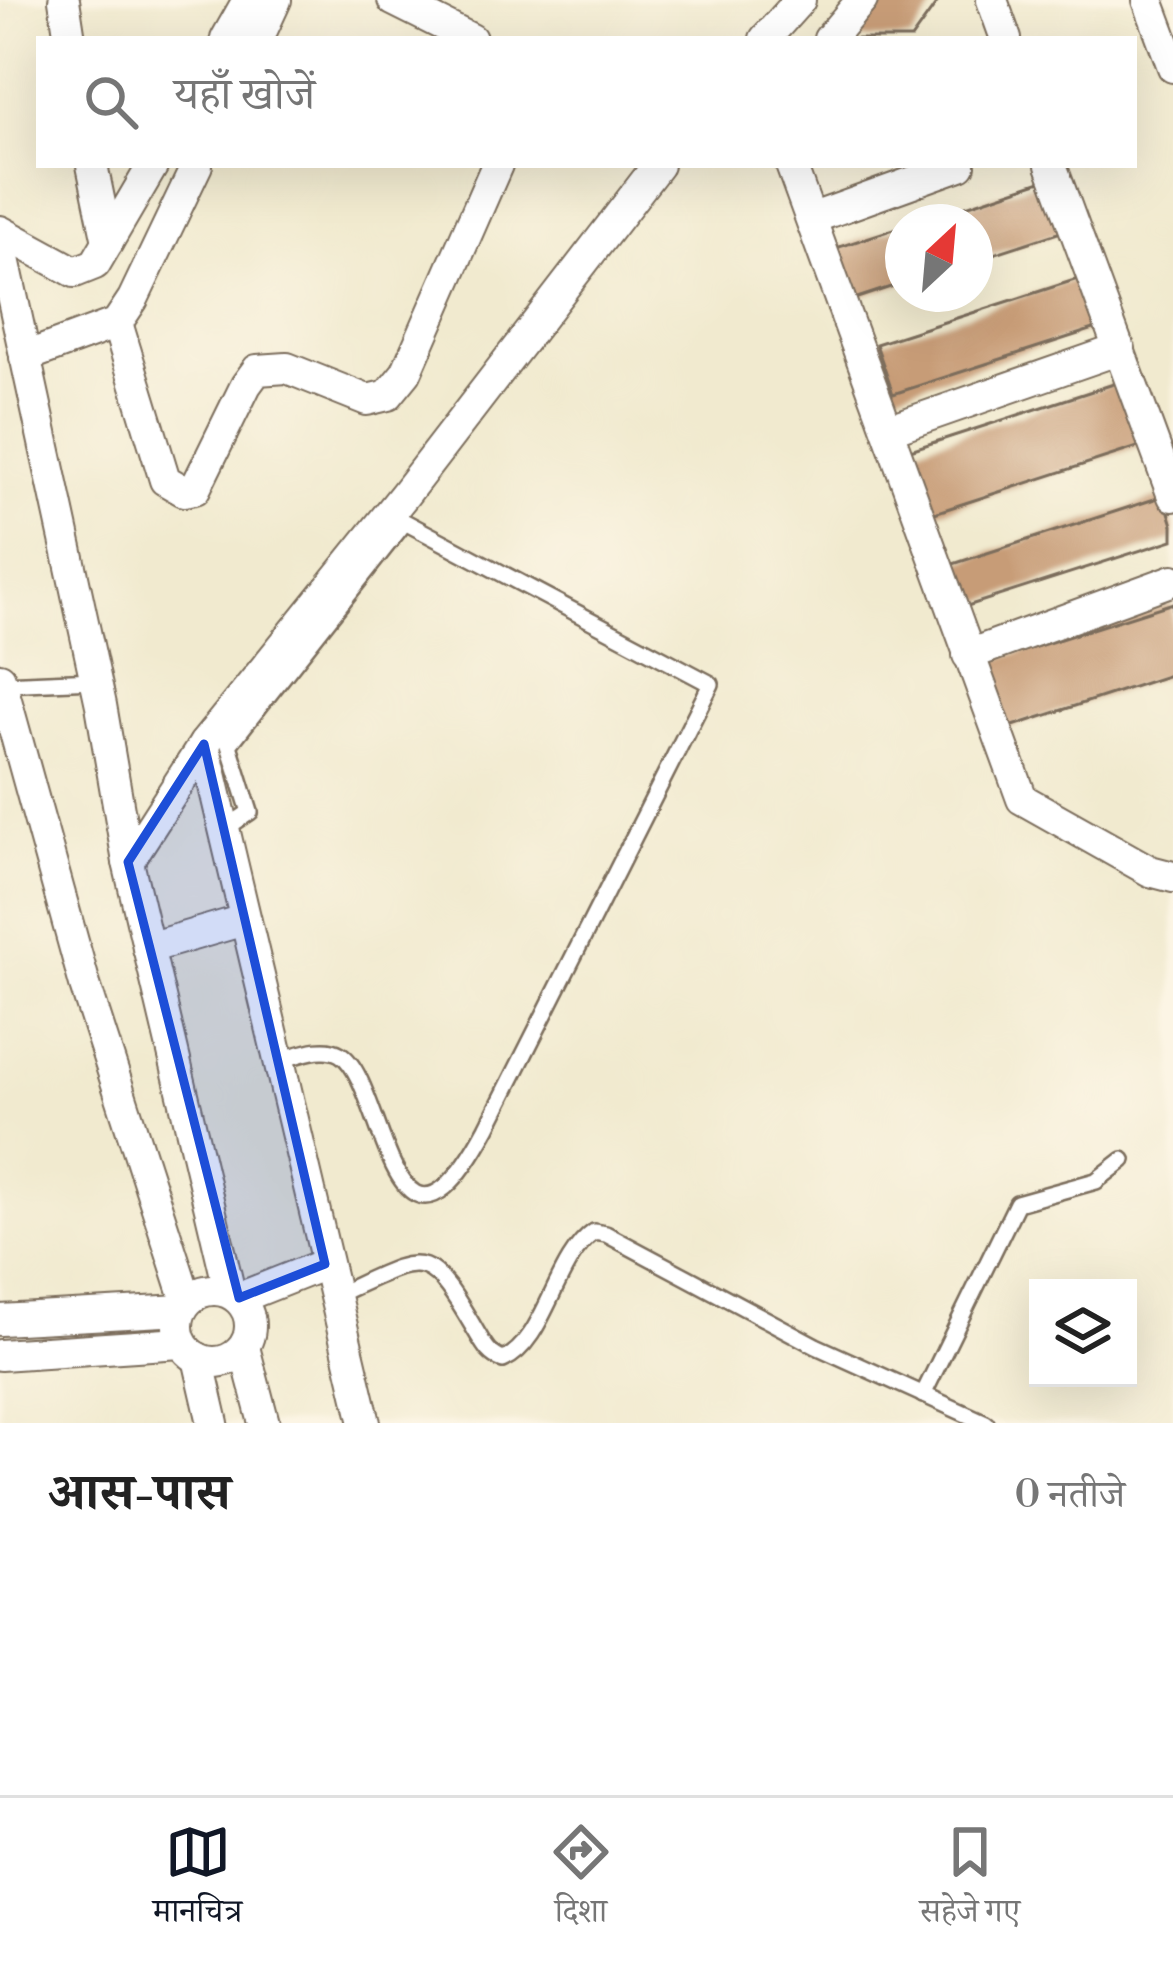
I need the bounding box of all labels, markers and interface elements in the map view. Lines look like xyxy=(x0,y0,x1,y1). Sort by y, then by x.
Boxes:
search box xyxy=(36,36,1137,168)
text: यहाँ खोजें xyxy=(174,67,315,124)
icon: search xyxy=(78,69,144,135)
north arrow xyxy=(885,204,993,312)
map controls xyxy=(1029,1279,1137,1387)
button: layers xyxy=(1029,1279,1137,1387)
text: आस-पास xyxy=(48,1462,230,1526)
text: 0 नतीजे xyxy=(1014,1471,1125,1520)
tab: मानचित्र xyxy=(153,1819,242,1943)
tab: दिशा xyxy=(548,1819,614,1943)
tab: सहेजे गए xyxy=(920,1819,1020,1943)

